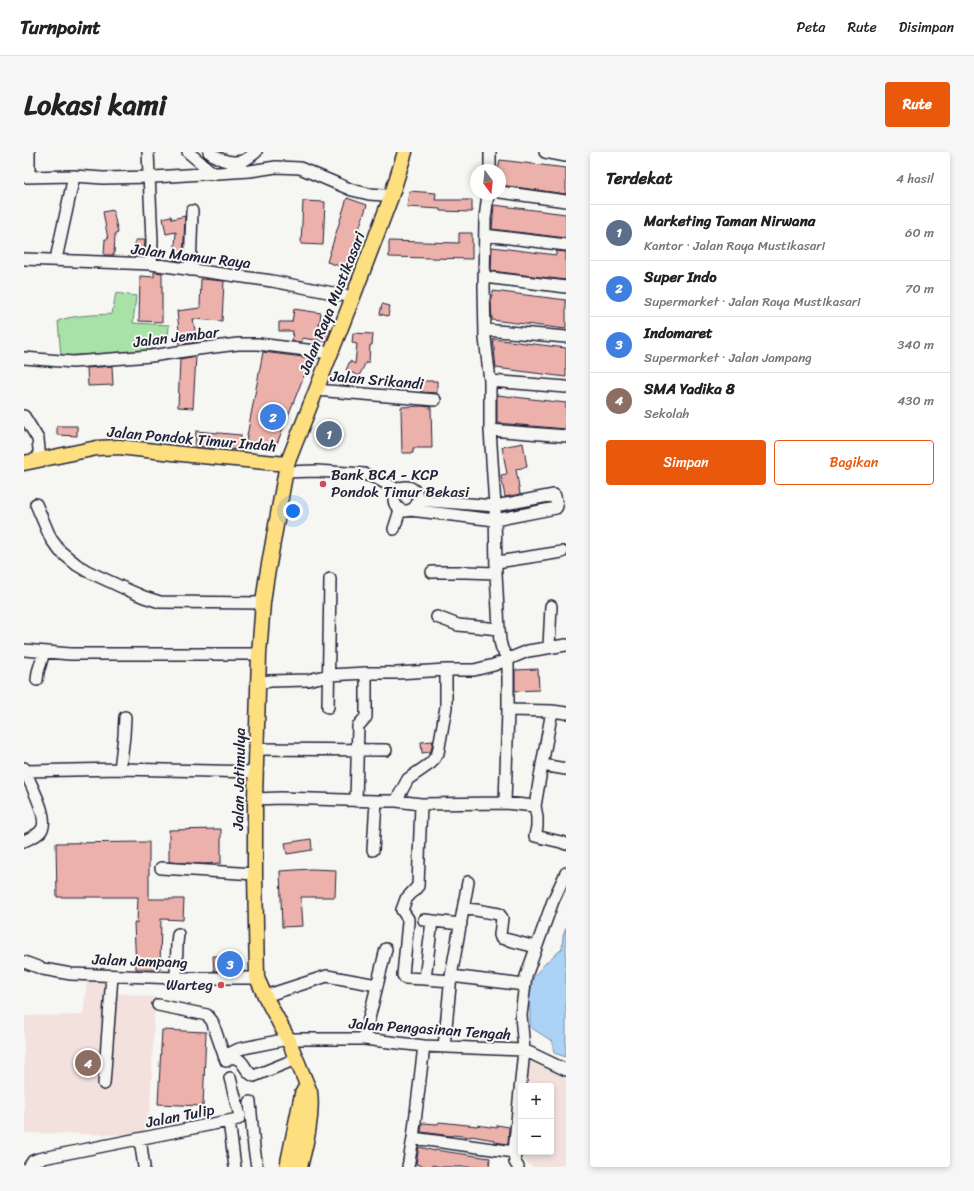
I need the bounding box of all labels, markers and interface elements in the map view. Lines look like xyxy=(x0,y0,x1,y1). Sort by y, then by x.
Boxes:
text: Turnpoint xyxy=(20,11,101,44)
text: Peta xyxy=(797,15,825,40)
text: Rute xyxy=(847,15,877,40)
text: Disimpan xyxy=(899,15,954,40)
text: Lokasi kami xyxy=(24,80,166,129)
button: Rute xyxy=(885,82,950,127)
text: Terdekat xyxy=(606,163,672,193)
north arrow xyxy=(470,164,506,200)
text: 4 hasil xyxy=(896,167,934,190)
text: Marketing Taman Nirwana xyxy=(644,208,815,234)
text: 1 xyxy=(616,221,622,244)
text: 60 m xyxy=(905,221,934,244)
street label: Jalan Raya Mustikasari xyxy=(291,227,373,379)
text: Kantor · Jalan Raya Mustikasari xyxy=(644,234,825,257)
street label: Jalan Mamur Raya xyxy=(129,236,253,276)
text: Super Indo xyxy=(644,264,717,290)
text: 2 xyxy=(615,277,623,300)
text: 70 m xyxy=(905,277,934,300)
text: Supermarket · Jalan Raya Mustikasari xyxy=(644,290,861,313)
street label: Jalan Jembar xyxy=(131,319,221,355)
text: Indomaret xyxy=(644,320,713,346)
text: 3 xyxy=(615,333,623,356)
text: 340 m xyxy=(897,333,934,356)
text: Supermarket · Jalan Jampang xyxy=(644,346,812,369)
street label: Jalan Srikandi xyxy=(328,363,426,397)
text: SMA Yadika 8 xyxy=(644,376,735,402)
text: 4 xyxy=(615,389,623,412)
text: 430 m xyxy=(897,389,934,412)
pin: 2 xyxy=(260,402,286,432)
text: Sekolah xyxy=(644,402,689,425)
street label: Jalan Pondok Timur Indah xyxy=(105,419,278,459)
pin: 1 xyxy=(316,419,342,449)
button: Simpan xyxy=(606,440,766,485)
button: Bagikan xyxy=(774,440,934,485)
place label: Bank BCA - KCP Pondok Timur Bekasi xyxy=(331,462,470,505)
marker: Bank BCA - KCP Pondok Timur Bekasi xyxy=(318,479,328,489)
your location xyxy=(283,501,303,521)
street label: Jalan Jatimulya xyxy=(225,727,253,831)
street label: Jalan Jampang xyxy=(91,946,188,976)
pin: 3 xyxy=(217,949,243,979)
place label: Warteg xyxy=(166,972,213,998)
marker: Warteg xyxy=(216,980,226,990)
street label: Jalan Pengasinan Tengah xyxy=(347,1010,512,1048)
pin: 4 xyxy=(75,1048,101,1078)
map controls xyxy=(518,1083,554,1155)
button: + xyxy=(518,1083,554,1119)
street label: Jalan Tulip xyxy=(142,1097,217,1136)
button: − xyxy=(518,1119,554,1155)

